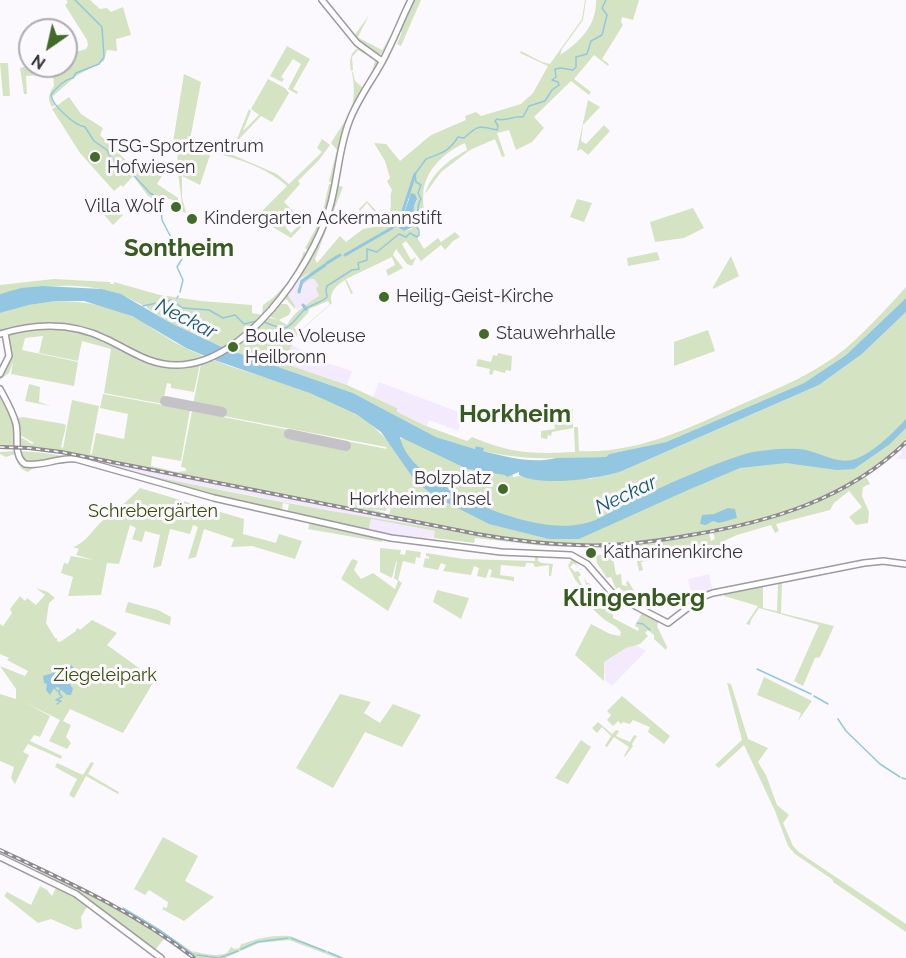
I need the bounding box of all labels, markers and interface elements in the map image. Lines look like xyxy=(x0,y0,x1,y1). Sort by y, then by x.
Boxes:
north arrow xyxy=(18,18,78,78)
text: N xyxy=(28,50,49,73)
place label: TSG-Sportzentrum Hofwiesen xyxy=(107,136,264,178)
marker: TSG-Sportzentrum Hofwiesen xyxy=(88,150,102,164)
place label: Villa Wolf xyxy=(84,196,164,218)
marker: Villa Wolf xyxy=(169,200,183,214)
place label: Kindergarten Ackermannstift xyxy=(204,208,442,230)
marker: Kindergarten Ackermannstift xyxy=(185,212,199,226)
district label: Sontheim xyxy=(124,235,234,263)
place label: Heilig-Geist-Kirche xyxy=(396,286,553,308)
marker: Heilig-Geist-Kirche xyxy=(377,290,391,304)
water label: Neckar xyxy=(151,293,221,345)
place label: Stauwehrhalle xyxy=(496,323,616,345)
place label: Boule Voleuse Heilbronn xyxy=(245,326,366,368)
marker: Stauwehrhalle xyxy=(477,327,491,341)
marker: Boule Voleuse Heilbronn xyxy=(226,340,240,354)
district label: Horkheim xyxy=(459,401,571,429)
place label: Bolzplatz Horkheimer Insel xyxy=(349,468,491,510)
water label: Neckar xyxy=(591,470,661,520)
marker: Bolzplatz Horkheimer Insel xyxy=(496,482,510,496)
park label: Schrebergärten xyxy=(88,501,218,523)
place label: Katharinenkirche xyxy=(603,542,743,564)
marker: Katharinenkirche xyxy=(584,546,598,560)
district label: Klingenberg xyxy=(563,585,705,613)
park label: Ziegeleipark xyxy=(53,665,157,687)

